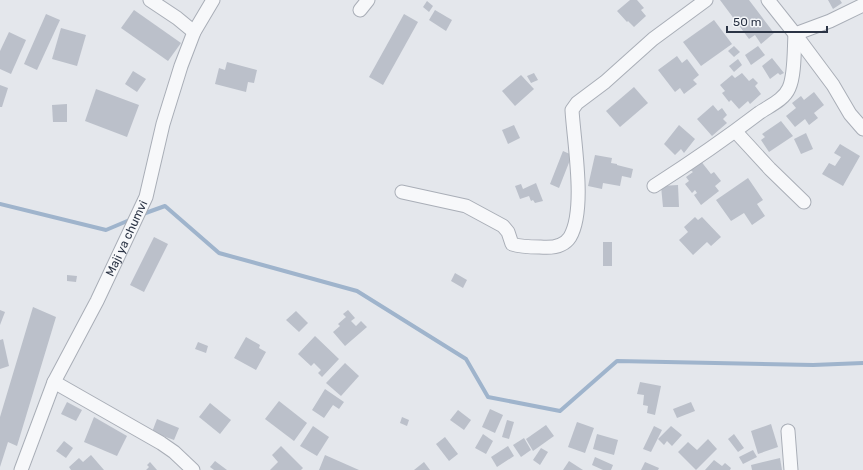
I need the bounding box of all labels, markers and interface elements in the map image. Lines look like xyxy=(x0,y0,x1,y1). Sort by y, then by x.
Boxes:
scale bar xyxy=(727,8,827,34)
text: 50 m xyxy=(733,15,761,29)
street label: Maji ya chumvi xyxy=(103,198,150,278)

